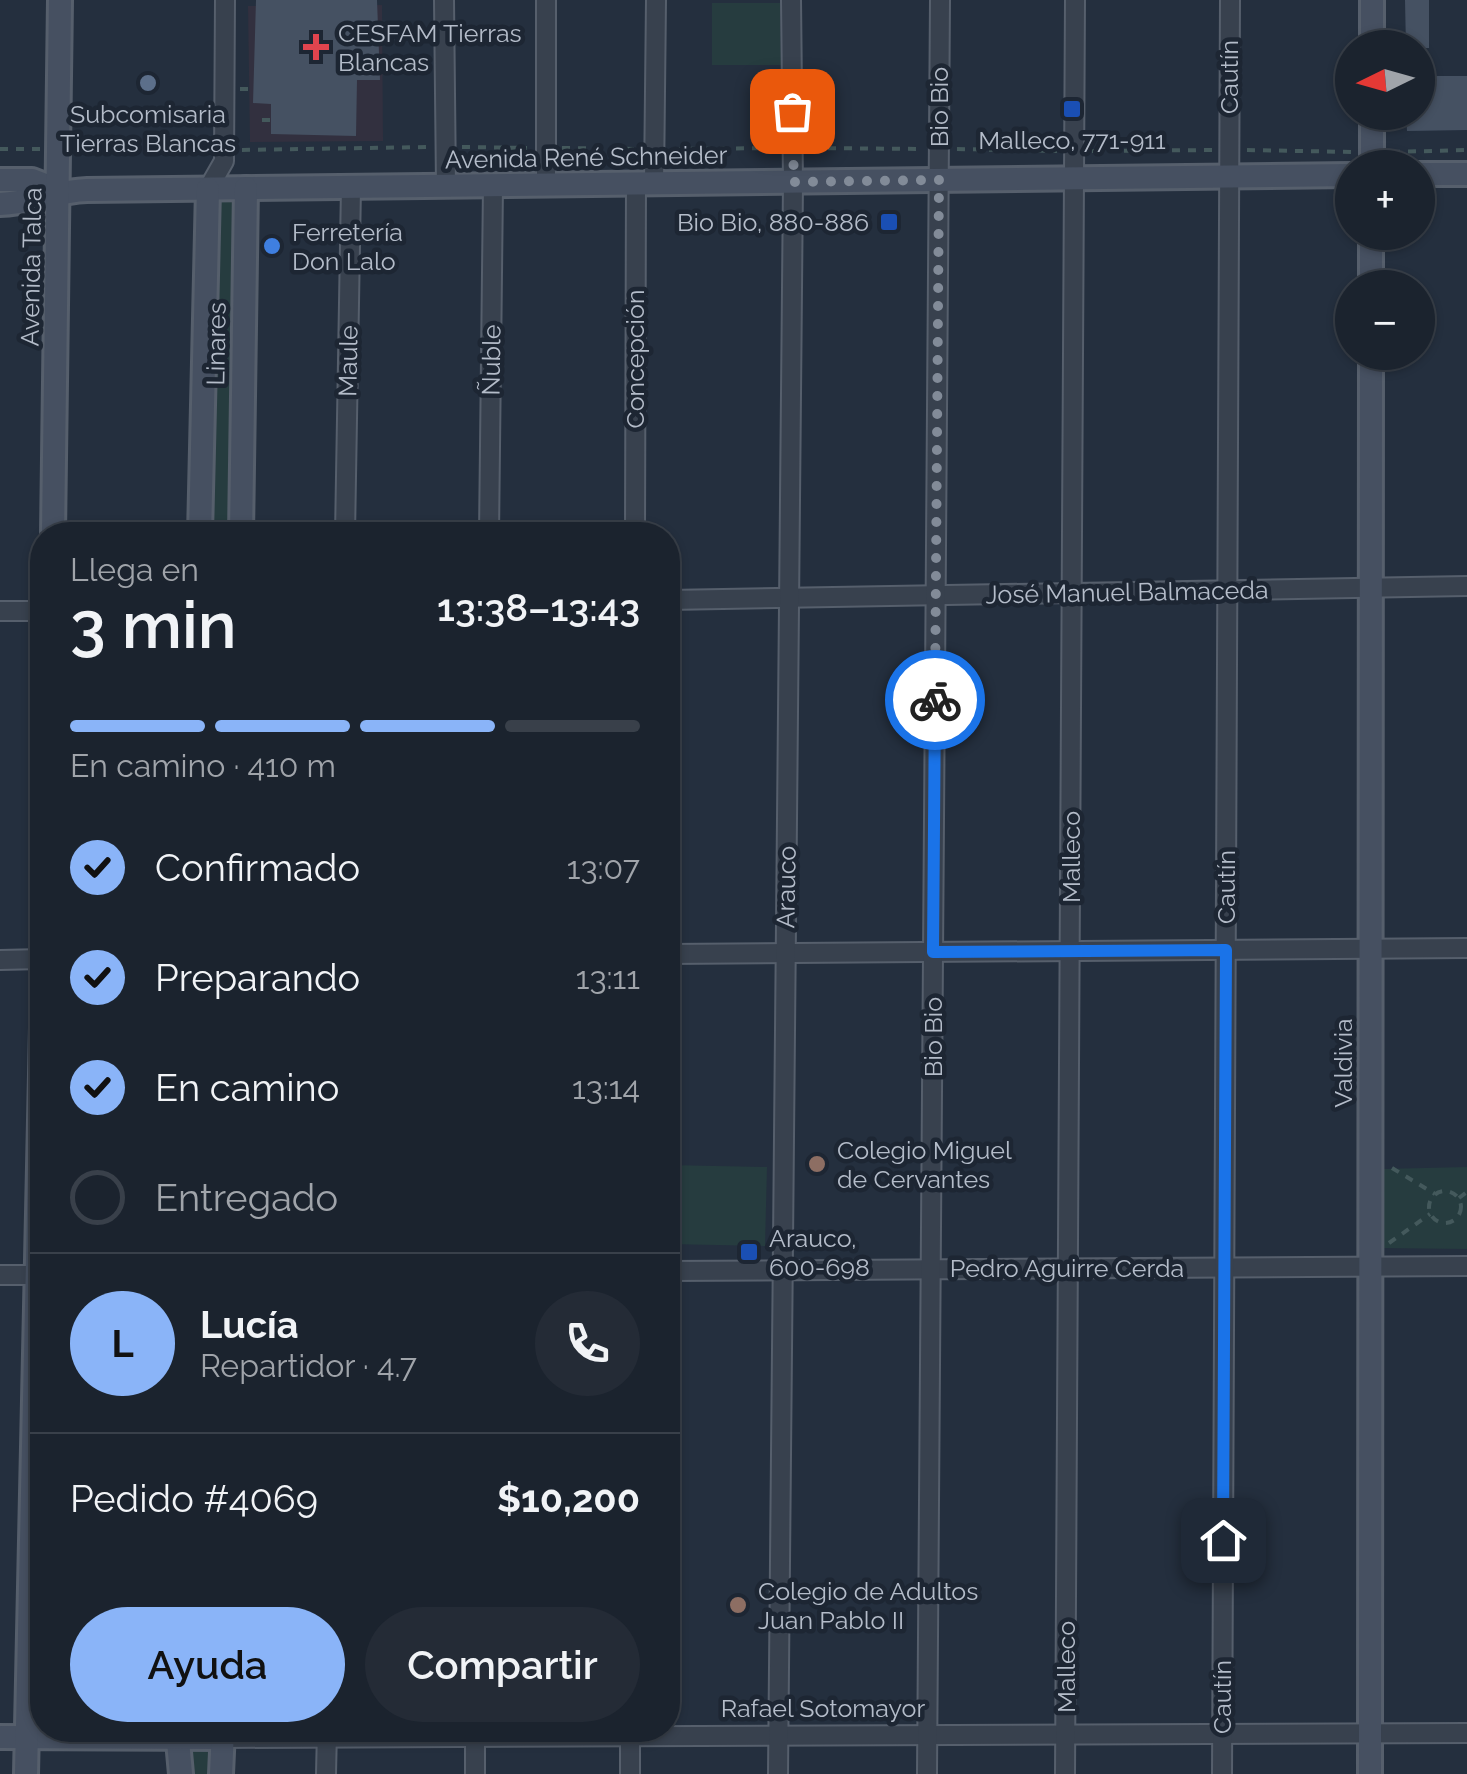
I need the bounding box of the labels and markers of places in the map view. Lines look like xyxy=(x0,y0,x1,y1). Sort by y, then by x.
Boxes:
place label: CESFAM Tierras Blancas xyxy=(338,18,522,77)
marker: CESFAM Tierras Blancas xyxy=(303,34,329,60)
pin xyxy=(750,69,835,154)
marker: Subcomisaria Tierras Blancas xyxy=(137,72,159,94)
marker: Malleco, 771-911 xyxy=(1061,98,1083,120)
place label: Subcomisaria Tierras Blancas xyxy=(60,99,236,158)
place label: Malleco, 771-911 xyxy=(978,125,1166,155)
place label: Bio Bio, 880-886 xyxy=(677,207,869,237)
marker: Bio Bio, 880-886 xyxy=(878,211,900,233)
place label: Ferretería Don Lalo xyxy=(292,217,403,276)
marker: Ferretería Don Lalo xyxy=(261,235,283,257)
place label: Colegio Miguel de Cervantes xyxy=(837,1135,1012,1194)
marker: Colegio Miguel de Cervantes xyxy=(806,1153,828,1175)
place label: Arauco, 600-698 xyxy=(769,1223,870,1282)
marker: Arauco, 600-698 xyxy=(738,1241,760,1263)
pin xyxy=(1181,1498,1266,1583)
place label: Colegio de Adultos Juan Pablo II xyxy=(758,1576,978,1635)
marker: Colegio de Adultos Juan Pablo II xyxy=(727,1594,749,1616)

